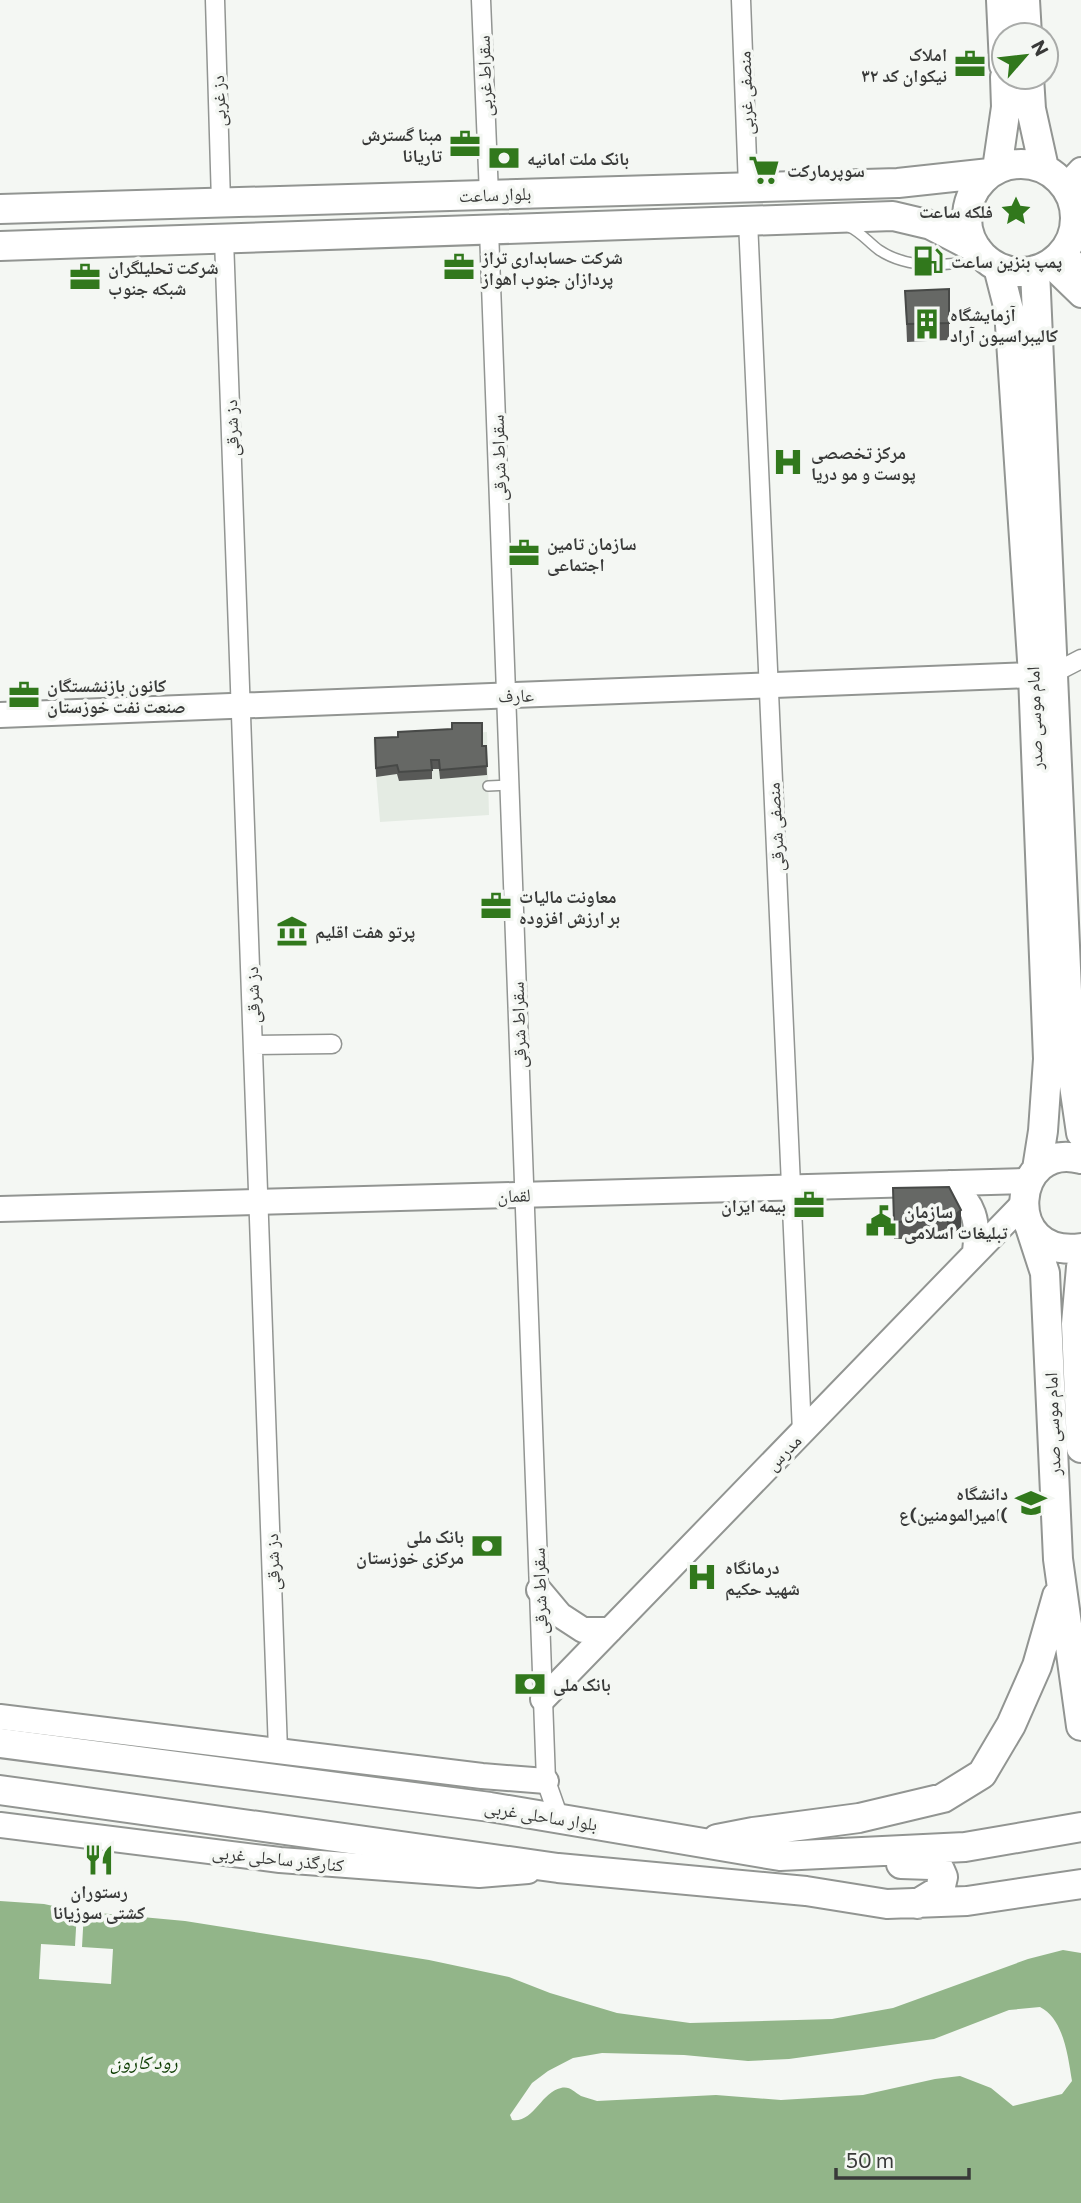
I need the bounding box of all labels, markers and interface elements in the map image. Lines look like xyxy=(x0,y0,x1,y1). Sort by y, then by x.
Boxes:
north arrow xyxy=(990,21,1060,91)
street label: سقراط غربی xyxy=(472,35,497,117)
text: N xyxy=(1027,36,1054,59)
place label: املاک نیکوان کد ۳۲ xyxy=(861,43,947,87)
office icon: املاک نیکوان کد ۳۲ xyxy=(953,47,987,81)
street label: منصفی غربی xyxy=(733,51,758,135)
street label: دز غربی xyxy=(206,75,231,127)
place label: مبنا گسترش تاریانا xyxy=(361,123,442,166)
office icon: مبنا گسترش تاریانا xyxy=(448,127,482,161)
bank icon: بانک ملت امانیه xyxy=(487,141,521,175)
place label: بانک ملت امانیه xyxy=(527,147,629,170)
supermarket icon: سوپرمارکت xyxy=(747,153,781,187)
place label: سوپرمارکت xyxy=(787,159,865,182)
street label: بلوار ساعت xyxy=(458,182,532,207)
place icon: فلکه ساعت xyxy=(999,194,1033,228)
place label: فلکه ساعت xyxy=(919,200,993,222)
fuel station icon: پمپ بنزین ساعت xyxy=(911,244,945,278)
place label: شرکت حسابداری تراز پردازان جنوب اهواز xyxy=(481,246,623,290)
office icon: شرکت حسابداری تراز پردازان جنوب اهواز xyxy=(442,250,476,284)
place label: پمپ بنزین ساعت xyxy=(951,250,1062,273)
place label: شرکت تحلیلگران شبکه جنوب xyxy=(108,256,219,300)
office icon: شرکت تحلیلگران شبکه جنوب xyxy=(68,260,102,294)
place label: آزمایشگاه کالیبراسیون آراد xyxy=(950,303,1058,347)
building icon: آزمایشگاه کالیبراسیون آراد xyxy=(910,307,944,341)
street label: دز شرقی xyxy=(219,399,244,457)
street label: سقراط شرقی xyxy=(485,414,512,502)
place label: مرکز تخصصی پوست و مو دریا xyxy=(811,441,916,485)
hospital icon: مرکز تخصصی پوست و مو دریا xyxy=(771,445,805,479)
place label: سازمان تامین اجتماعی xyxy=(547,532,637,576)
office icon: سازمان تامین اجتماعی xyxy=(507,536,541,570)
street label: امام موسی صدر xyxy=(1021,666,1049,771)
place label: کانون بازنشستگان صنعت نفت خوزستان xyxy=(47,674,186,718)
office icon: کانون بازنشستگان صنعت نفت خوزستان xyxy=(7,678,41,712)
street label: عارف xyxy=(498,683,534,707)
street label: منصفی شرقی xyxy=(762,782,789,872)
place label: معاونت مالیات بر ارزش افزوده xyxy=(519,885,620,929)
office icon: معاونت مالیات بر ارزش افزوده xyxy=(479,889,513,923)
museum icon: پرتو هفت اقلیم xyxy=(275,914,309,948)
place label: پرتو هفت اقلیم xyxy=(315,920,415,944)
street label: دز شرقی xyxy=(240,966,265,1024)
street label: سقراط شرقی xyxy=(505,981,532,1069)
street label: لقمان xyxy=(497,1183,531,1208)
office icon: بیمه ایران xyxy=(792,1188,826,1222)
place label: بیمه ایران xyxy=(721,1194,786,1217)
place label: سازمان تبلیغات اسلامی xyxy=(904,1200,1008,1244)
public building icon: سازمان تبلیغات اسلامی xyxy=(864,1204,898,1238)
street label: امام موسی صدر xyxy=(1039,1372,1067,1477)
street label: مدرس xyxy=(761,1429,806,1475)
place label: دانشگاه امیرالمومنین)ع( xyxy=(899,1482,1008,1526)
school or university icon: دانشگاه امیرالمومنین)ع( xyxy=(1014,1486,1048,1520)
place label: بانک ملی مرکزی خوزستان xyxy=(356,1525,464,1569)
bank icon: بانک ملی مرکزی خوزستان xyxy=(470,1529,504,1563)
street label: دز شرقی xyxy=(260,1533,285,1591)
street label: سقراط شرقی xyxy=(526,1547,553,1635)
place label: درمانگاه شهید حکیم xyxy=(725,1556,800,1601)
hospital icon: درمانگاه شهید حکیم xyxy=(685,1560,719,1594)
bank icon: بانک ملی xyxy=(513,1667,547,1701)
place label: بانک ملی xyxy=(553,1673,611,1696)
street label: بلوار ساحلی غربی xyxy=(483,1795,599,1836)
street label: کنارگذر ساحلی غربی xyxy=(211,1840,345,1877)
restaurant icon: رستوران کشتی سوزیانا xyxy=(82,1843,116,1877)
place label: رستوران کشتی سوزیانا xyxy=(53,1880,145,1924)
water label: رود کارون xyxy=(110,2050,178,2074)
scale bar xyxy=(836,2136,969,2180)
text: 50 m xyxy=(846,2147,894,2172)

